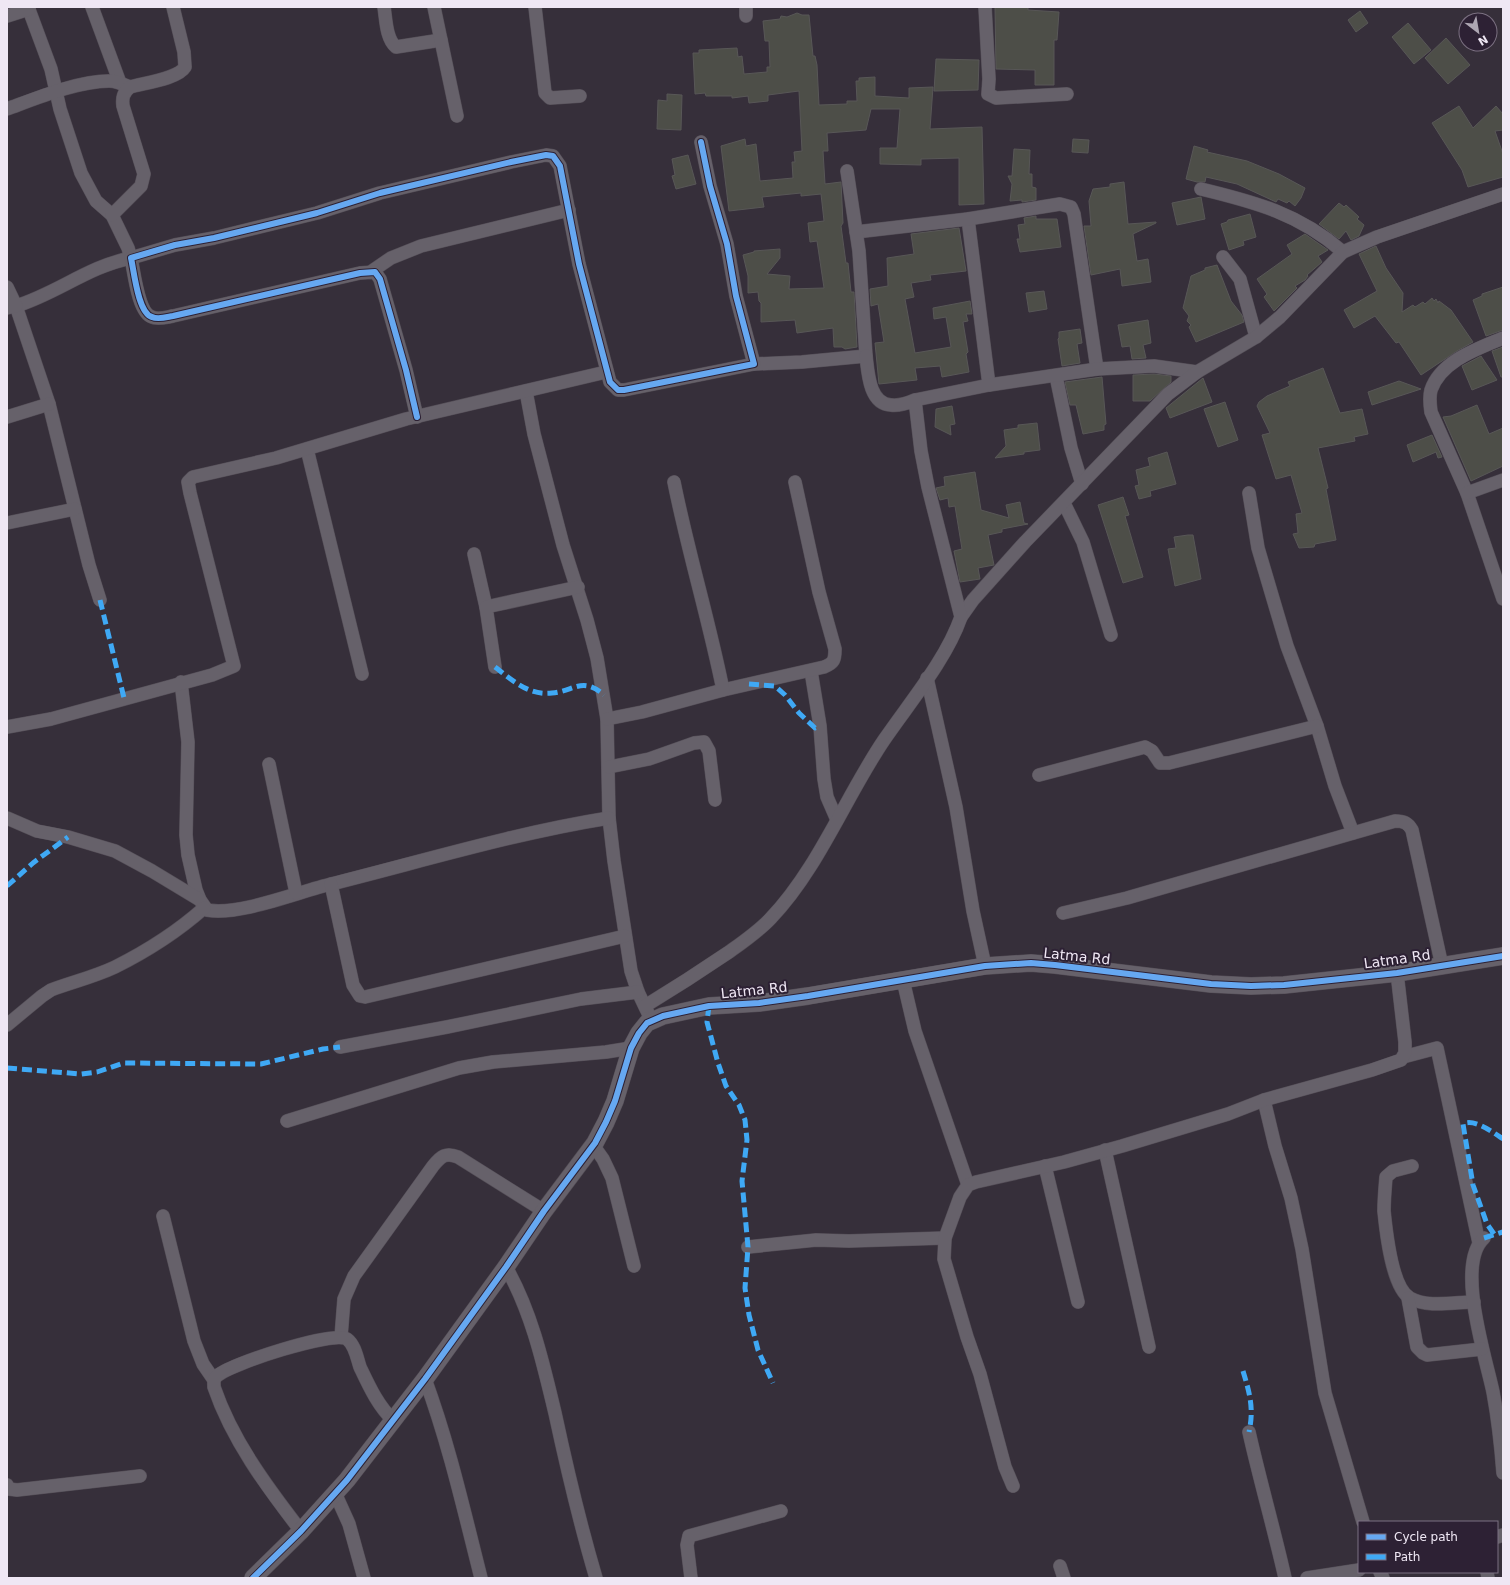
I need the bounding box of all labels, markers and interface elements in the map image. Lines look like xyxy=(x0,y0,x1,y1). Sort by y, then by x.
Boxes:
north arrow xyxy=(1458,12,1498,52)
text: N xyxy=(1476,32,1490,48)
street label: Latma Rd xyxy=(1043,945,1111,967)
street label: Latma Rd xyxy=(1363,946,1431,972)
street label: Latma Rd xyxy=(720,979,788,1001)
legend xyxy=(1358,1521,1498,1573)
text: Cycle path xyxy=(1394,1530,1458,1544)
text: Path xyxy=(1394,1550,1420,1564)

